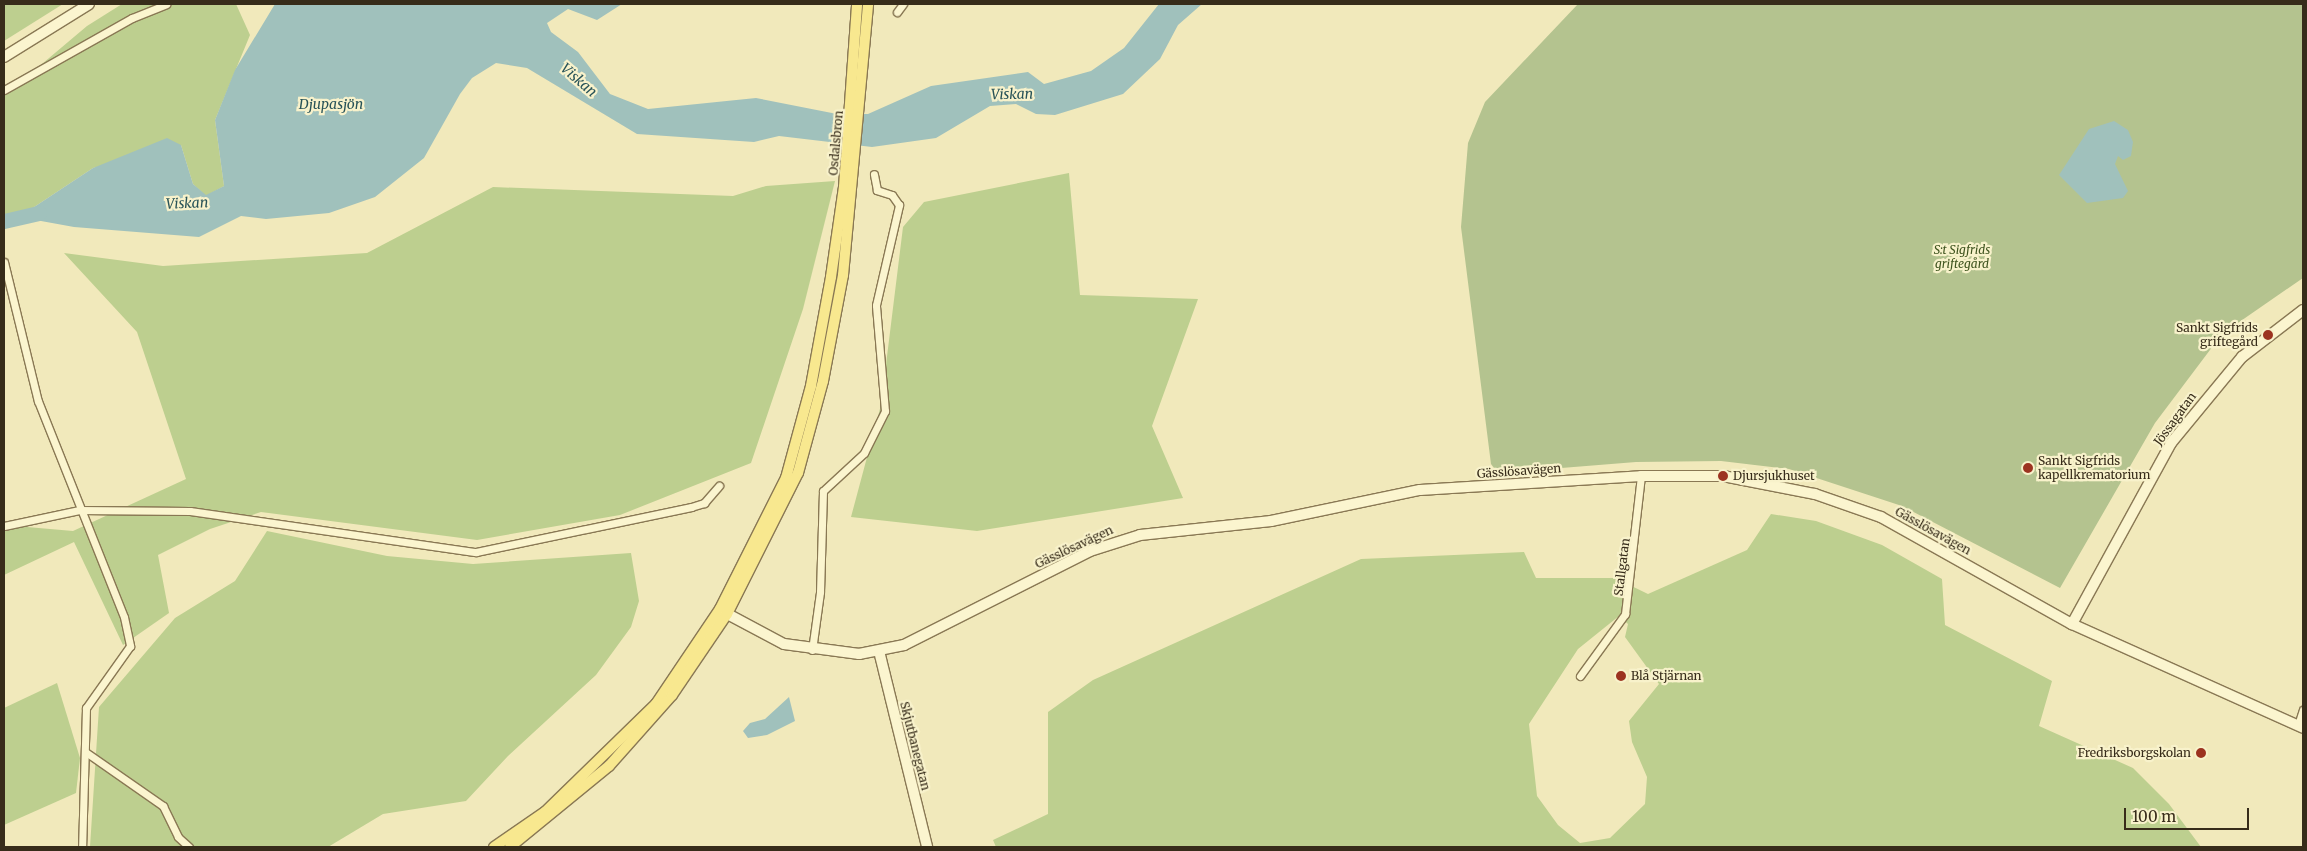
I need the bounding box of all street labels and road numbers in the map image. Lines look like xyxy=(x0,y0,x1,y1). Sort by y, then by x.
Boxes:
street label: Osdalsbron xyxy=(826,110,846,176)
street label: Jössagatan xyxy=(2151,390,2199,448)
street label: Gässlösavägen xyxy=(1476,461,1562,481)
street label: Gässlösavägen xyxy=(1893,504,1973,558)
street label: Gässlösavägen xyxy=(1033,523,1115,571)
street label: Stallgatan xyxy=(1611,537,1633,597)
street label: Skjutbanegatan xyxy=(897,700,933,792)

